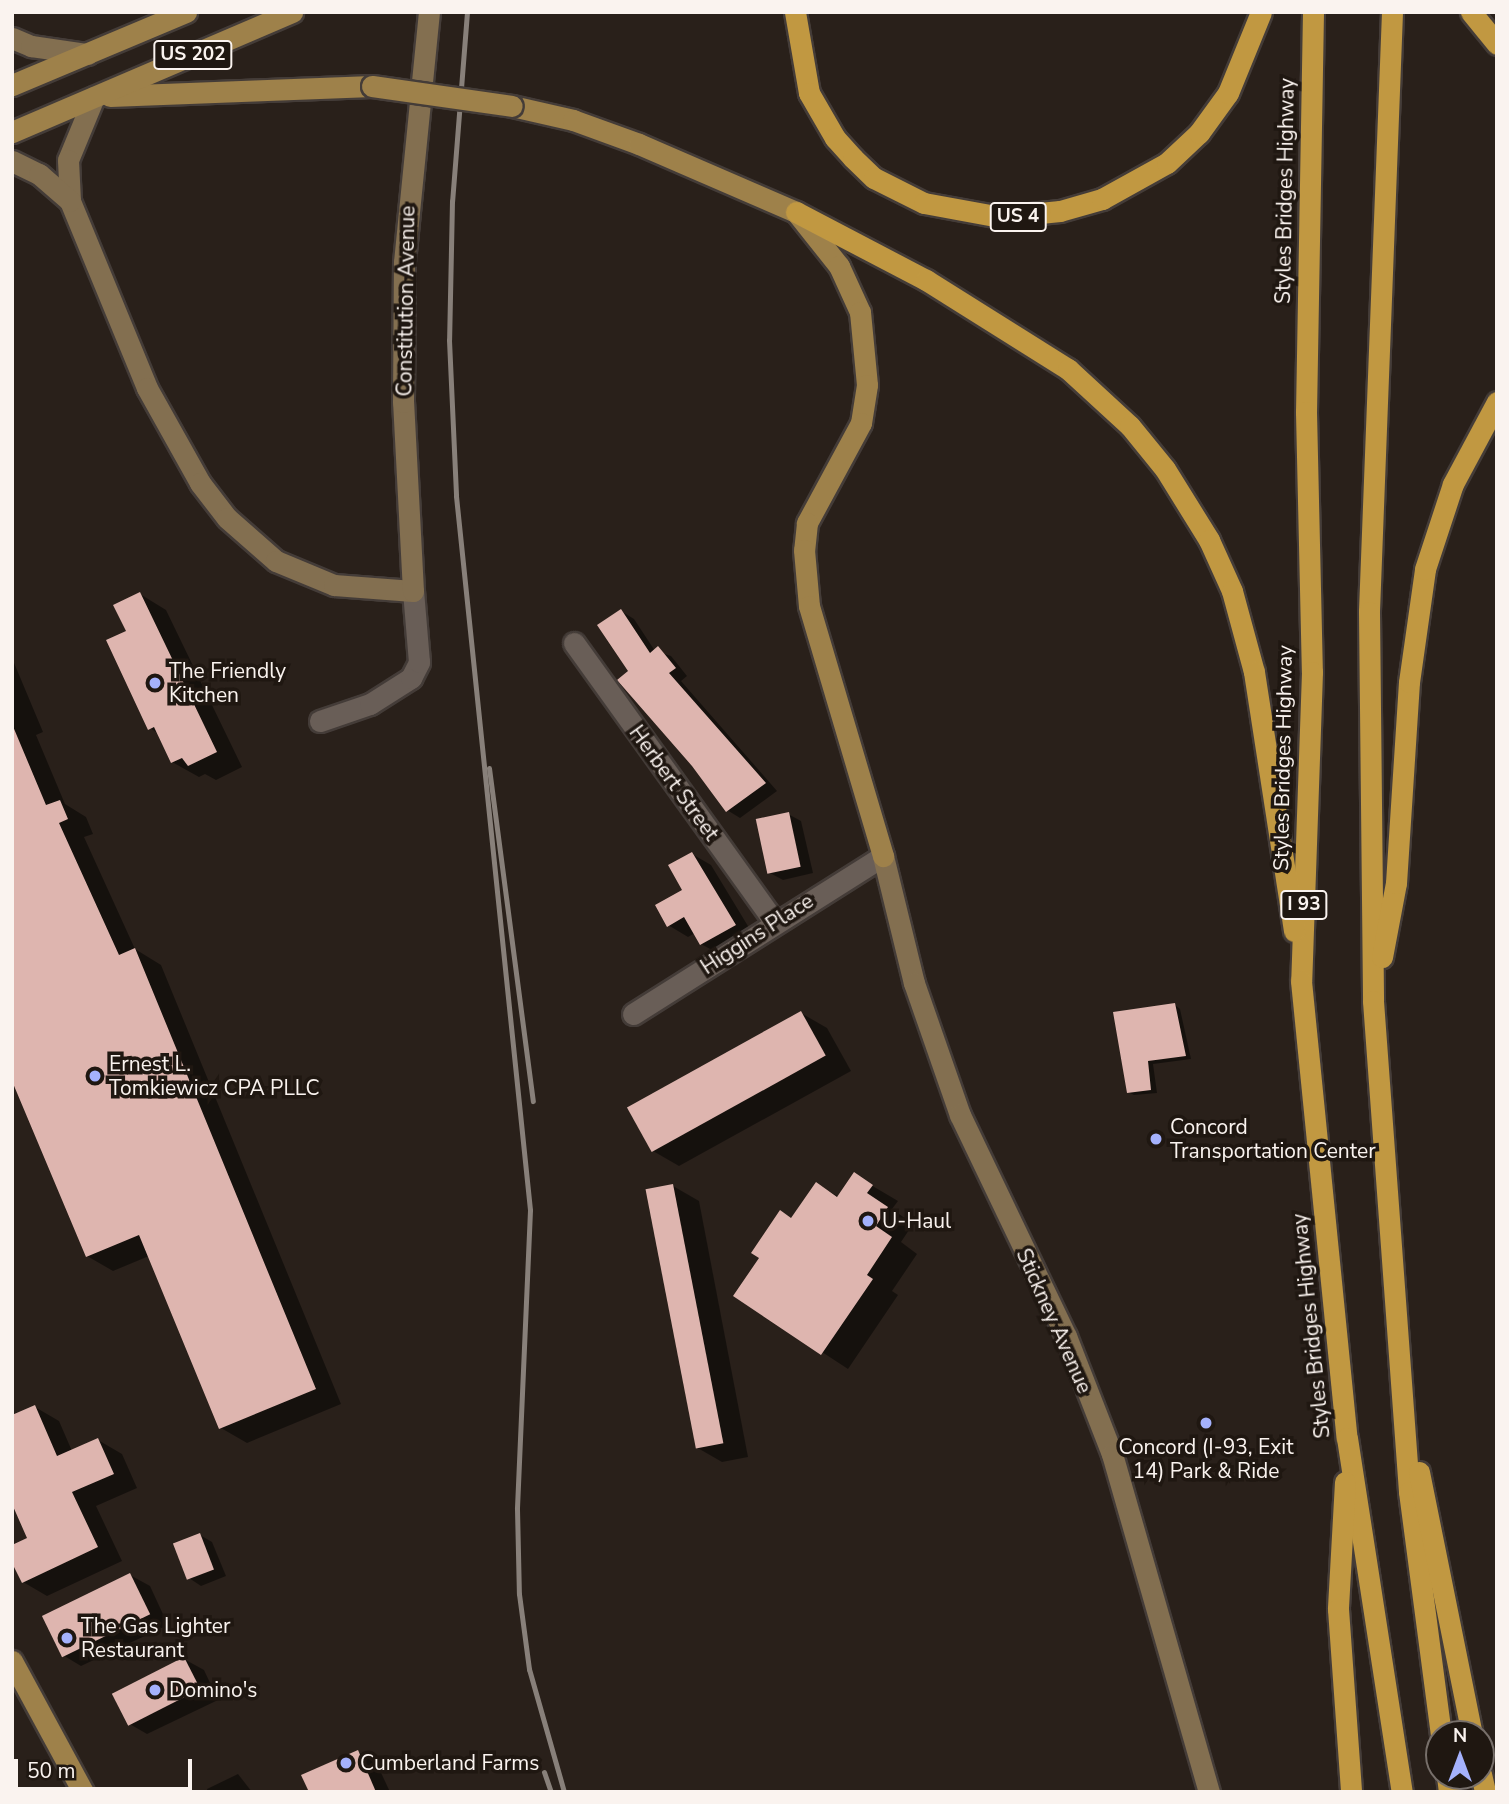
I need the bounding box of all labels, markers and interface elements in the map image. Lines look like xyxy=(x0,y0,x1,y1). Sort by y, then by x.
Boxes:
road number: US 202 xyxy=(153,40,233,70)
street label: Styles Bridges Highway xyxy=(1270,78,1300,304)
road number: US 4 xyxy=(988,202,1048,232)
street label: Constitution Avenue xyxy=(392,205,420,397)
street label: Styles Bridges Highway xyxy=(1268,645,1298,871)
place label: The Friendly Kitchen xyxy=(169,658,286,708)
marker: The Friendly Kitchen xyxy=(147,675,163,691)
street label: Herbert Street xyxy=(624,720,724,846)
street label: Higgins Place xyxy=(696,888,818,980)
road number: I 93 xyxy=(1280,890,1328,920)
place label: Ernest L. Tomkiewicz CPA PLLC xyxy=(109,1051,320,1101)
marker: Ernest L. Tomkiewicz CPA PLLC xyxy=(87,1068,103,1084)
place label: Concord Transportation Center xyxy=(1170,1114,1376,1164)
marker: Concord Transportation Center xyxy=(1148,1131,1164,1147)
place label: U-Haul xyxy=(882,1208,951,1234)
street label: Styles Bridges Highway xyxy=(1287,1212,1335,1440)
marker: U-Haul xyxy=(860,1213,876,1229)
street label: Stickney Avenue xyxy=(1011,1245,1097,1397)
marker: Concord (I-93, Exit 14) Park & Ride xyxy=(1198,1415,1214,1431)
place label: Concord (I-93, Exit 14) Park & Ride xyxy=(1118,1434,1294,1484)
place label: The Gas Lighter Restaurant xyxy=(81,1613,230,1663)
marker: The Gas Lighter Restaurant xyxy=(59,1630,75,1646)
place label: Domino's xyxy=(169,1677,257,1703)
marker: Domino's xyxy=(147,1682,163,1698)
north arrow xyxy=(1425,1720,1495,1790)
text: N xyxy=(1453,1723,1467,1749)
scale bar xyxy=(18,1744,196,1788)
place label: Cumberland Farms xyxy=(360,1750,539,1776)
marker: Cumberland Farms xyxy=(338,1755,354,1771)
text: 50 m xyxy=(27,1757,76,1785)

